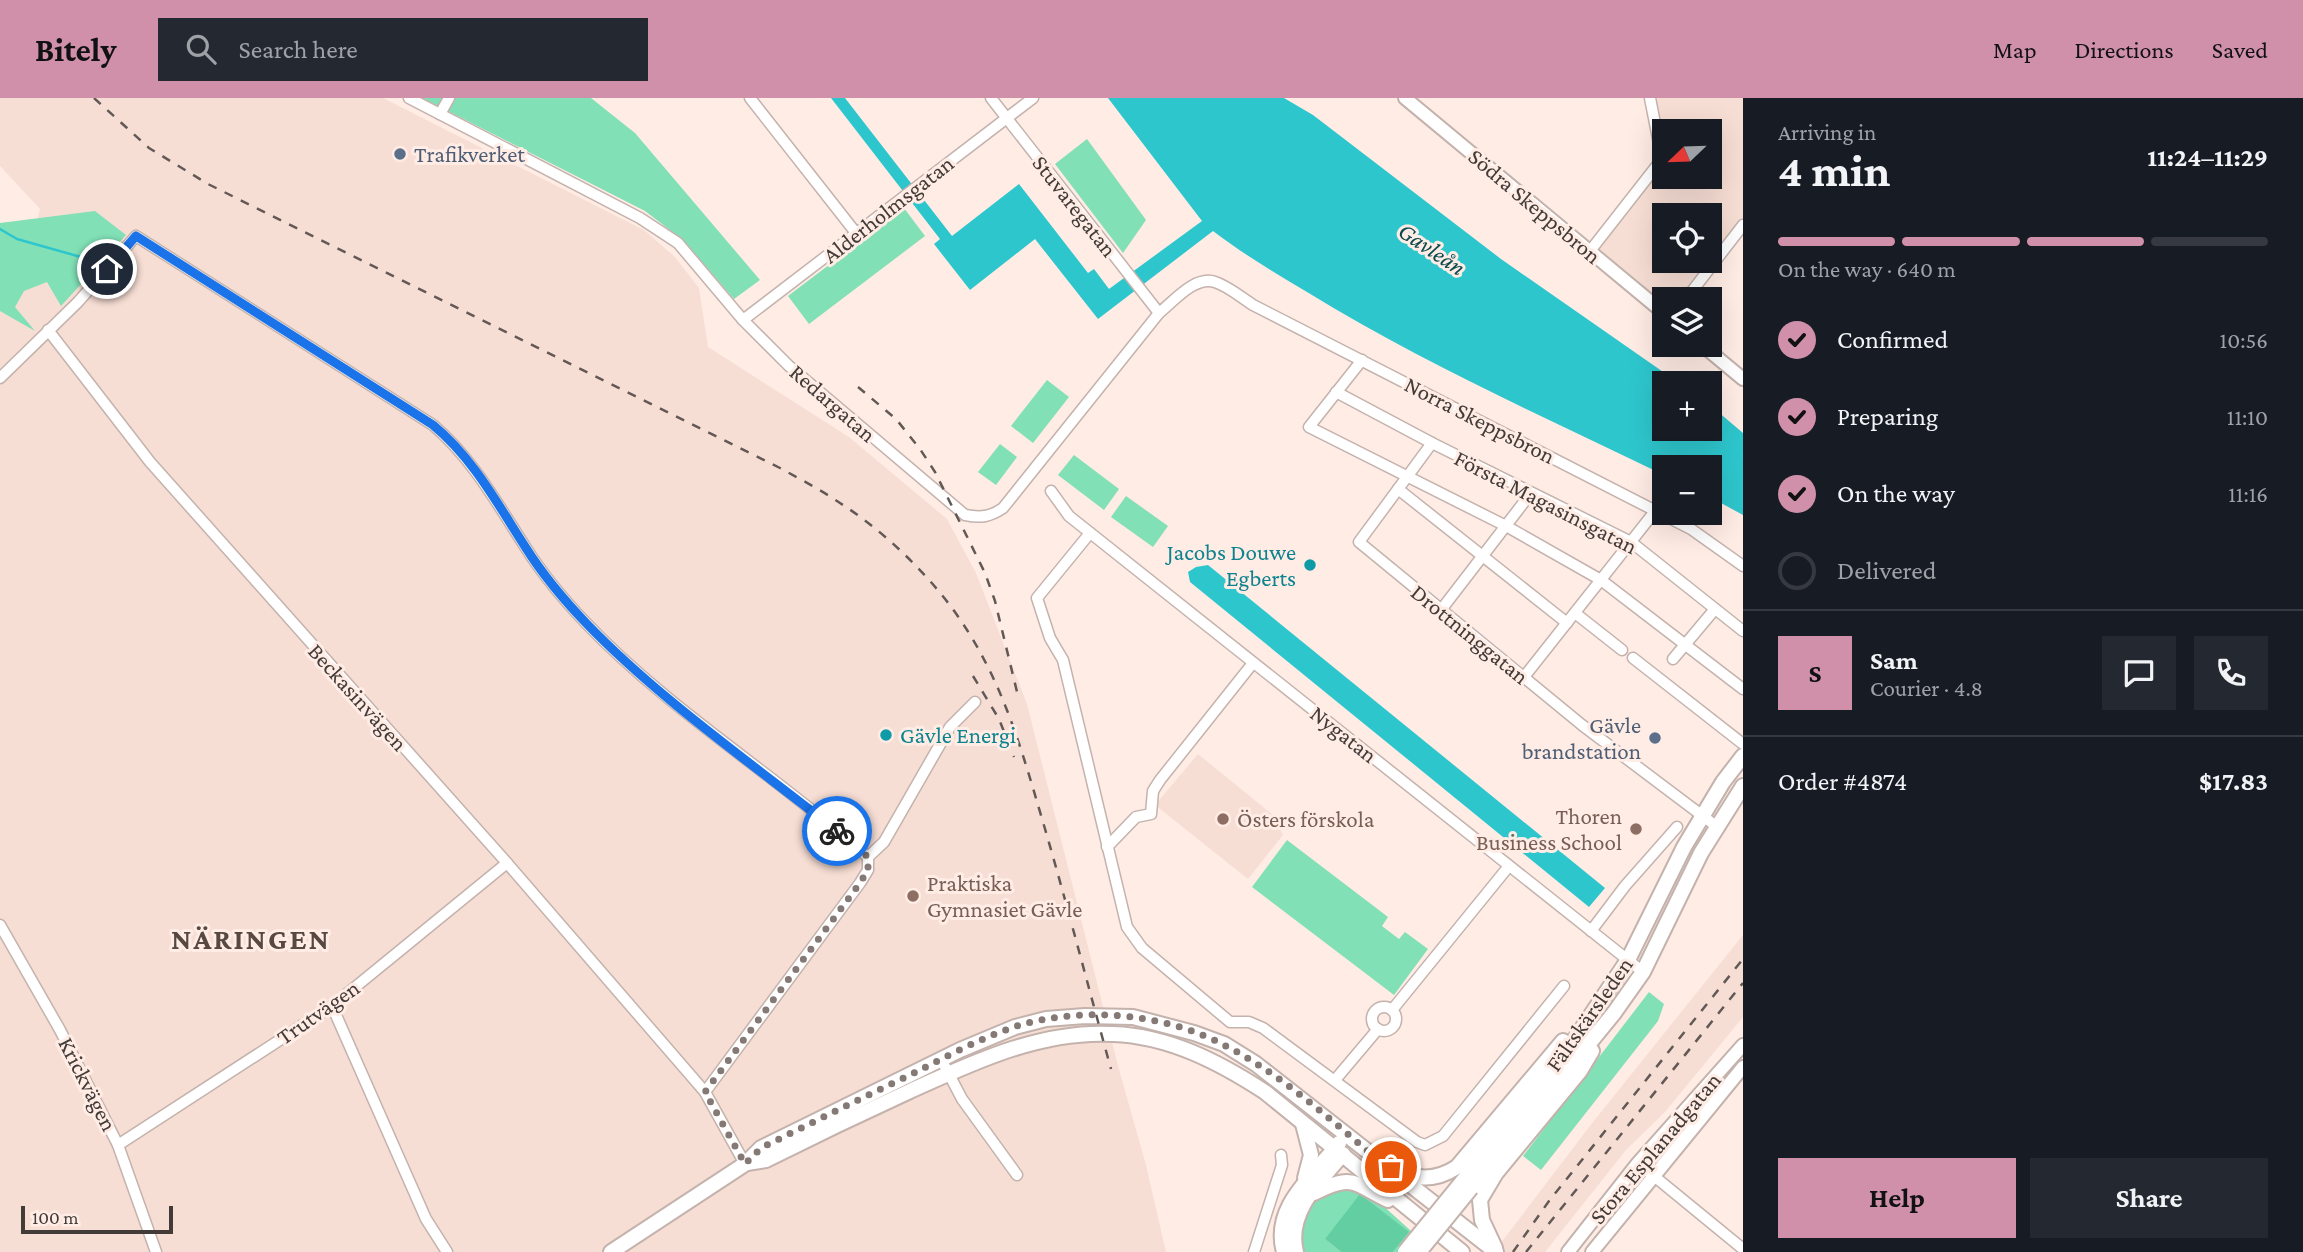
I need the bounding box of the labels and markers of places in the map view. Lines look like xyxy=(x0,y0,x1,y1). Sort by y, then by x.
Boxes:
place label: Trafikverket xyxy=(414,141,525,167)
marker: Trafikverket xyxy=(392,146,408,162)
pin xyxy=(77,239,137,299)
place label: Jacobs Douwe Egberts xyxy=(1165,539,1296,591)
marker: Jacobs Douwe Egberts xyxy=(1302,557,1318,573)
place label: Gävle brandstation xyxy=(1522,712,1641,764)
place label: Gävle Energi xyxy=(900,722,1016,748)
marker: Gävle Energi xyxy=(878,727,894,743)
marker: Gävle brandstation xyxy=(1647,730,1663,746)
place label: Thoren Business School xyxy=(1476,803,1622,855)
place label: Östers förskola xyxy=(1237,806,1375,832)
marker: Östers förskola xyxy=(1215,811,1231,827)
marker: Thoren Business School xyxy=(1628,821,1644,837)
place label: Praktiska Gymnasiet Gävle xyxy=(927,870,1082,922)
marker: Praktiska Gymnasiet Gävle xyxy=(905,888,921,904)
pin xyxy=(1361,1137,1421,1197)

